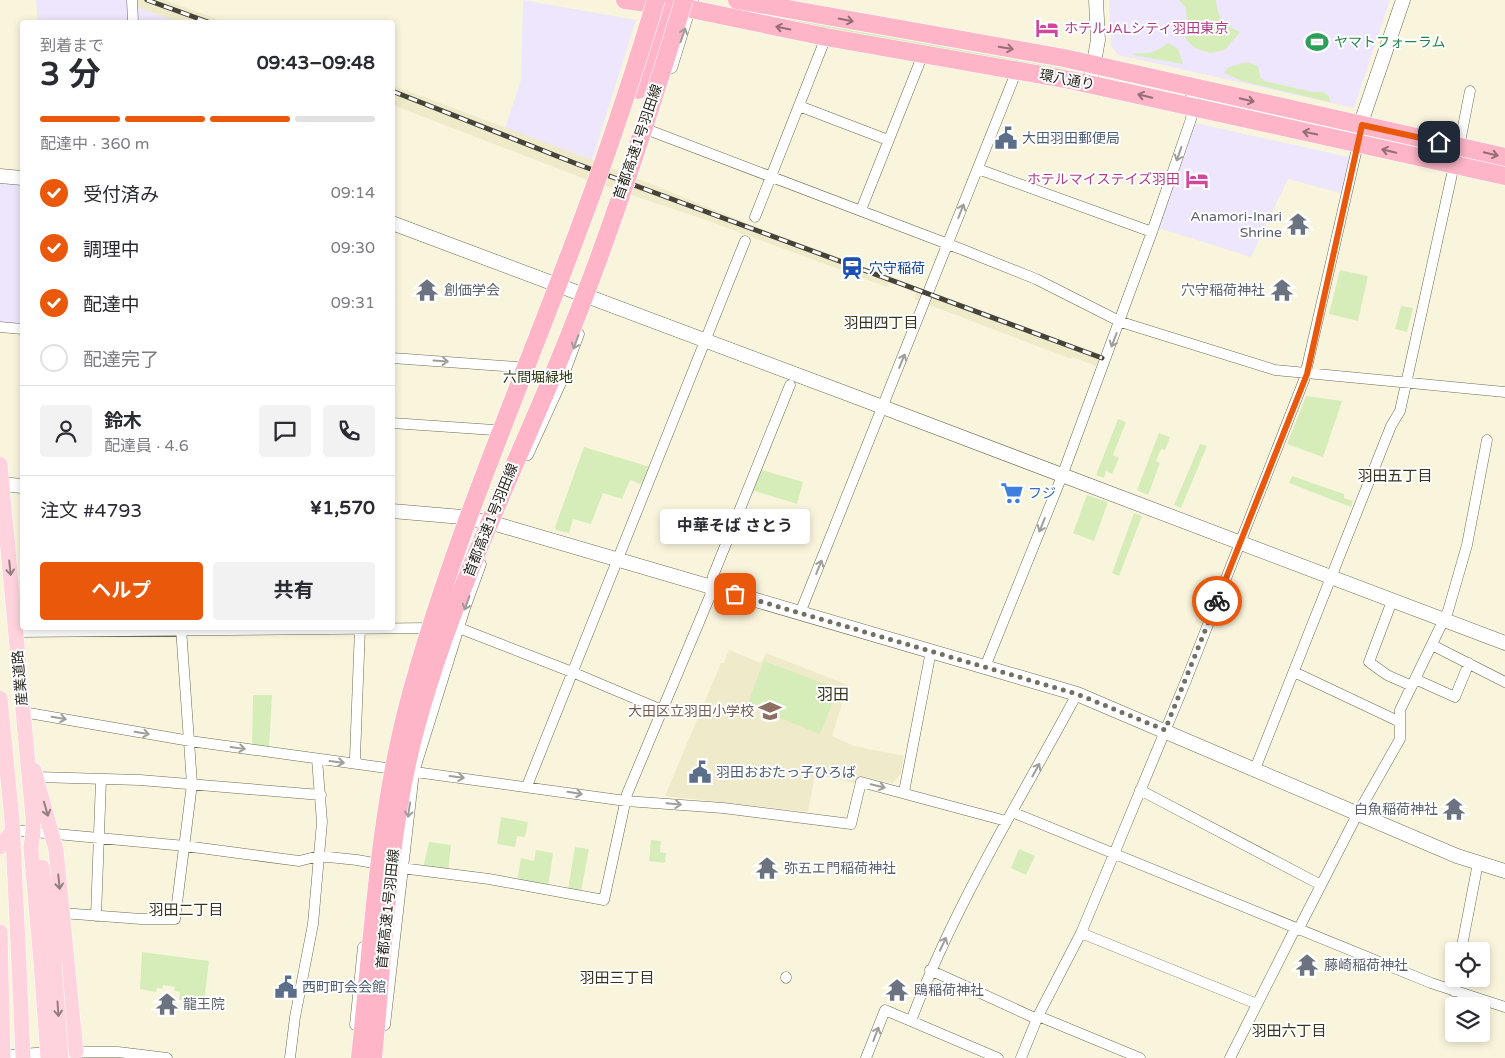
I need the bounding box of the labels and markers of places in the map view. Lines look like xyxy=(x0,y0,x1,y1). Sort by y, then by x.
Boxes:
hotel icon: ホテルJALシティ羽田東京 xyxy=(1034,15,1060,41)
place label: ホテルJALシティ羽田東京 xyxy=(1064,20,1228,37)
sports icon: ヤマトフォーラム xyxy=(1304,29,1330,55)
place label: ヤマトフォーラム xyxy=(1334,34,1446,51)
pin xyxy=(1418,121,1460,163)
public building icon: 大田羽田郵便局 xyxy=(993,125,1019,151)
place label: 大田羽田郵便局 xyxy=(1022,130,1120,147)
hotel icon: ホテルマイステイズ羽田 xyxy=(1184,166,1210,192)
place label: ホテルマイステイズ羽田 xyxy=(1027,171,1180,188)
place label: Anamori-Inari Shrine xyxy=(1190,208,1282,241)
temple icon: Anamori-Inari Shrine xyxy=(1285,211,1311,237)
station icon: 穴守稲荷 xyxy=(839,255,865,281)
place label: 穴守稲荷 xyxy=(869,260,925,277)
temple icon: 創価学会 xyxy=(414,277,440,303)
temple icon: 穴守稲荷神社 xyxy=(1269,277,1295,303)
place label: 創価学会 xyxy=(444,282,500,299)
place label: 穴守稲荷神社 xyxy=(1181,282,1265,299)
supermarket icon: フジ xyxy=(999,480,1025,506)
place label: フジ xyxy=(1028,485,1056,502)
callout: 中華そば さとう xyxy=(660,509,810,544)
pin xyxy=(714,573,756,615)
school or university icon: 大田区立羽田小学校 xyxy=(757,698,783,724)
place label: 大田区立羽田小学校 xyxy=(628,703,754,720)
public building icon: 羽田おおたっ子ひろば xyxy=(687,759,713,785)
place label: 羽田おおたっ子ひろば xyxy=(716,764,856,781)
temple icon: 白魚稲荷神社 xyxy=(1441,796,1467,822)
place label: 白魚稲荷神社 xyxy=(1354,801,1438,818)
temple icon: 弥五エ門稲荷神社 xyxy=(754,855,780,881)
place label: 弥五エ門稲荷神社 xyxy=(784,860,896,877)
temple icon: 藤崎稲荷神社 xyxy=(1294,952,1320,978)
place label: 藤崎稲荷神社 xyxy=(1324,957,1408,974)
public building icon: 西町町会会館 xyxy=(273,974,299,1000)
temple icon: 鴎稲荷神社 xyxy=(884,977,910,1003)
place label: 西町町会会館 xyxy=(302,979,386,996)
place label: 鴎稲荷神社 xyxy=(914,982,984,999)
temple icon: 龍王院 xyxy=(154,991,180,1017)
place label: 龍王院 xyxy=(183,996,225,1013)

